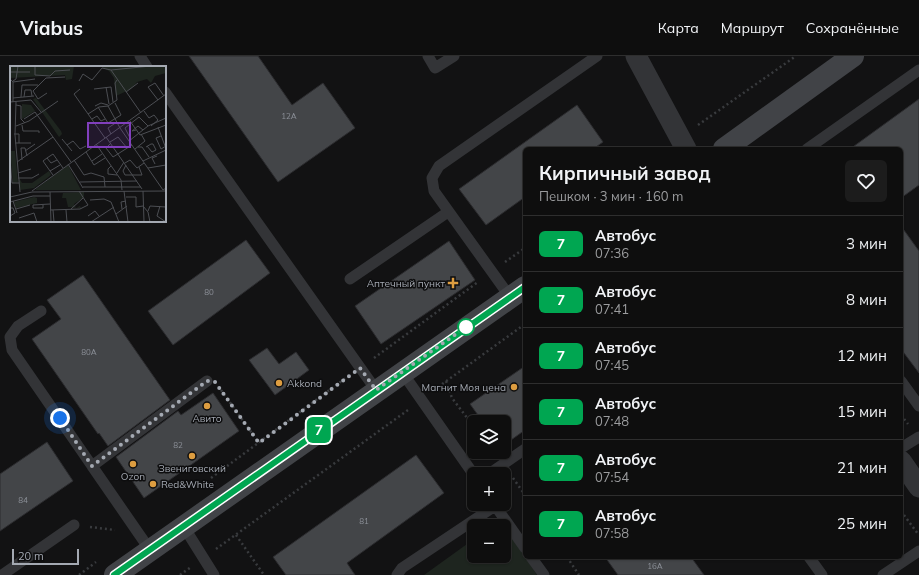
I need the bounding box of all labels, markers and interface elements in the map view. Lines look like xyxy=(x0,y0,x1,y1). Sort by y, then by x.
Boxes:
text: Viabus xyxy=(20,16,83,40)
text: Карта xyxy=(658,19,699,37)
text: Маршрут xyxy=(721,19,784,37)
text: Сохранённые xyxy=(806,19,899,37)
inset map xyxy=(10,66,166,222)
house number: 12А xyxy=(281,111,297,121)
button: heart xyxy=(845,160,887,202)
text: Кирпичный завод xyxy=(539,161,711,185)
text: Пешком · 3 мин · 160 m xyxy=(539,188,683,204)
text: Автобус xyxy=(595,226,656,245)
text: 3 мин xyxy=(846,234,887,253)
text: 7 xyxy=(557,235,565,253)
text: 07:36 xyxy=(595,245,629,261)
place label: Аптечный пункт xyxy=(367,277,445,290)
marker: Аптечный пункт xyxy=(448,278,458,288)
text: Автобус xyxy=(595,282,656,301)
house number: 80 xyxy=(204,287,214,297)
text: 8 мин xyxy=(846,290,887,309)
text: 7 xyxy=(557,291,565,309)
text: 07:41 xyxy=(595,301,629,317)
unlabelled marker xyxy=(457,318,475,336)
text: Автобус xyxy=(595,338,656,357)
text: 12 мин xyxy=(837,346,887,365)
house number: 80А xyxy=(81,347,97,357)
text: 7 xyxy=(557,347,565,365)
text: 07:45 xyxy=(595,357,629,373)
place label: Akkond xyxy=(287,377,322,390)
marker: Akkond xyxy=(274,378,284,388)
place label: Магнит Моя цена xyxy=(422,381,506,394)
marker: Магнит Моя цена xyxy=(509,382,519,392)
text: Автобус xyxy=(595,394,656,413)
marker: Авито xyxy=(202,401,212,411)
text: 15 мин xyxy=(837,402,887,421)
text: 7 xyxy=(557,403,565,421)
your location xyxy=(50,408,70,428)
place label: Авито xyxy=(192,412,222,425)
text: 07:48 xyxy=(595,413,629,429)
map controls xyxy=(467,415,511,563)
button: layers xyxy=(467,415,511,459)
line badge: 7 xyxy=(306,417,332,443)
text: 7 xyxy=(315,421,323,439)
house number: 82 xyxy=(173,440,183,450)
text: Автобус xyxy=(595,450,656,469)
marker: Звениговский xyxy=(187,451,197,461)
text: 21 мин xyxy=(837,458,887,477)
marker: Ozon xyxy=(128,459,138,469)
text: 7 xyxy=(557,459,565,477)
place label: Звениговский xyxy=(158,462,226,475)
button: + xyxy=(467,467,511,511)
text: 07:54 xyxy=(595,469,629,485)
place label: Ozon xyxy=(121,470,145,483)
place label: Red&White xyxy=(161,478,214,491)
marker: Red&White xyxy=(148,479,158,489)
house number: 84 xyxy=(18,495,28,505)
text: Автобус xyxy=(595,506,656,525)
text: 25 мин xyxy=(837,514,887,533)
text: 7 xyxy=(557,515,565,533)
house number: 81 xyxy=(359,516,369,526)
button: − xyxy=(467,519,511,563)
text: 07:58 xyxy=(595,525,629,541)
scale bar xyxy=(12,547,79,566)
text: 20 m xyxy=(18,549,44,563)
house number: 16А xyxy=(647,561,663,571)

